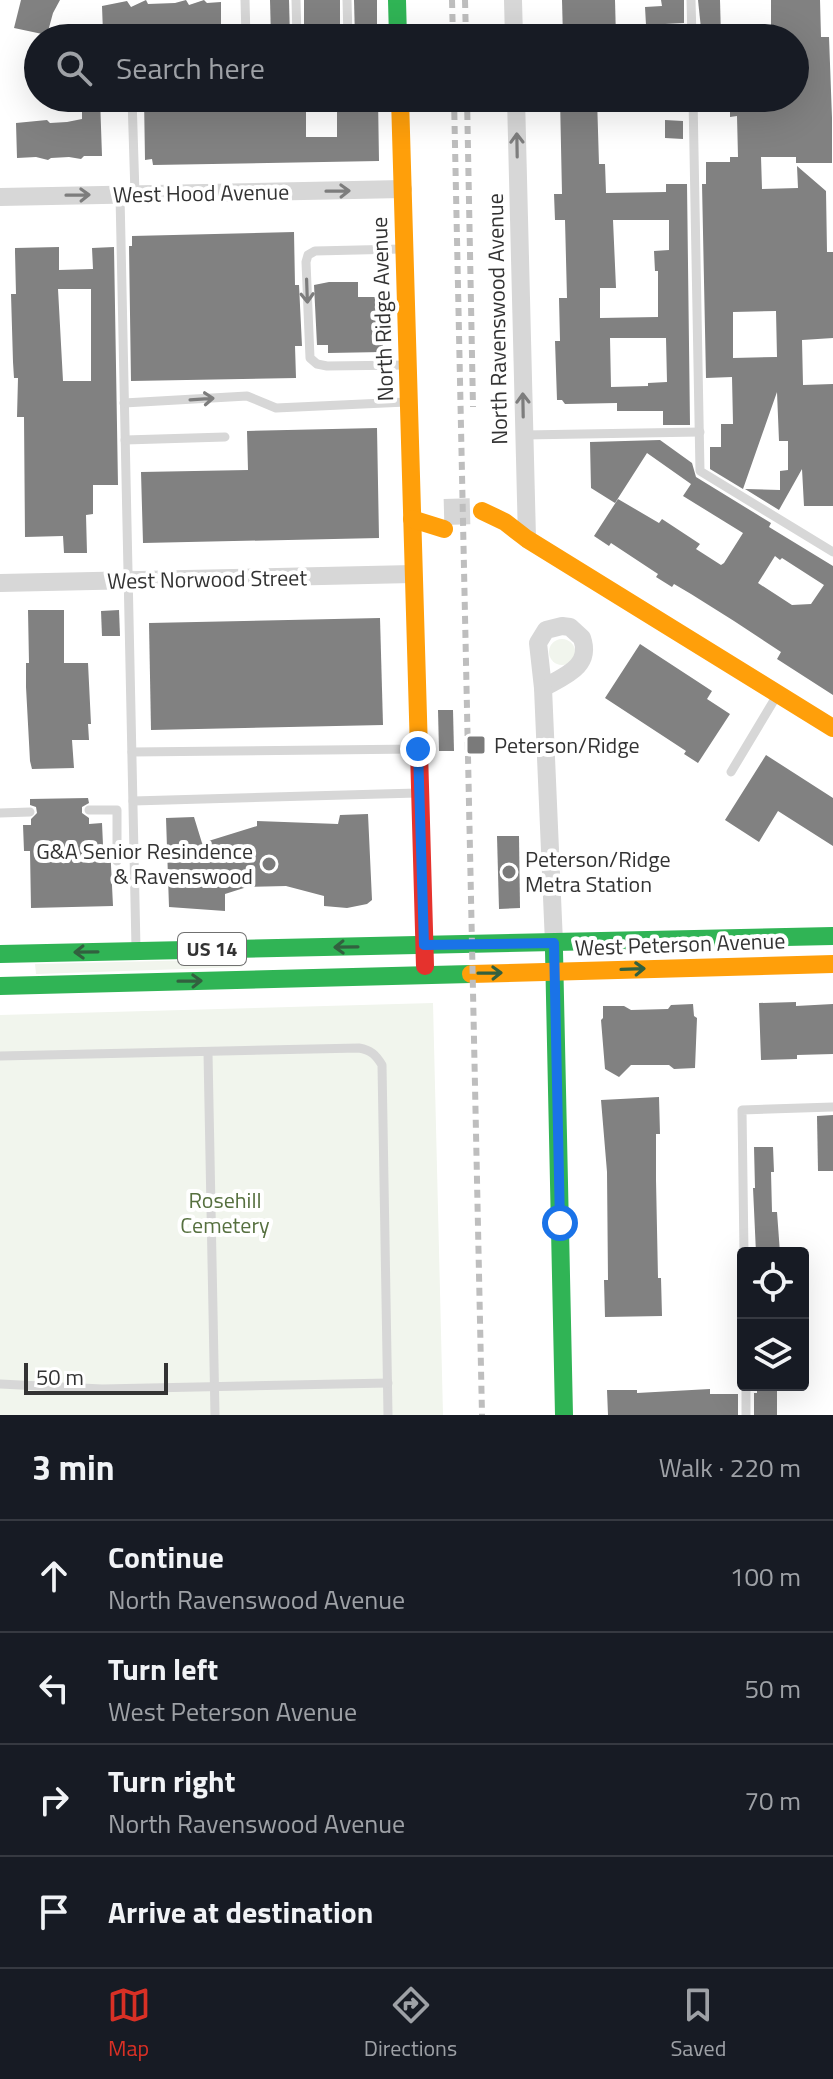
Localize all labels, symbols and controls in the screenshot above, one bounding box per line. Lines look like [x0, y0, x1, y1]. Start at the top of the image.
search box [24, 24, 809, 112]
text: Search here [116, 45, 265, 91]
icon: search [52, 46, 96, 90]
one-way arrow [509, 132, 525, 159]
street label: West Hood Avenue [113, 174, 289, 212]
one-way arrow [324, 183, 351, 198]
one-way arrow [64, 187, 91, 203]
street label: North Ravenswood Avenue [478, 193, 516, 445]
street label: North Ridge Avenue [362, 216, 402, 402]
one-way arrow [300, 277, 315, 304]
one-way arrow [188, 391, 215, 406]
one-way arrow [516, 392, 531, 419]
street label: West Norwood Street [107, 560, 308, 598]
place label: Peterson/Ridge [494, 728, 640, 762]
route end [400, 731, 436, 767]
marker: Peterson/Ridge [465, 734, 487, 756]
place label: G&A Senior Resindence & Ravenswood [36, 834, 253, 893]
place label: Peterson/Ridge Metra Station [525, 842, 671, 901]
marker: G&A Senior Resindence & Ravenswood [260, 855, 278, 873]
marker: Peterson/Ridge Metra Station [500, 863, 518, 881]
street label: West Peterson Avenue [574, 923, 786, 965]
road number: US 14 [178, 933, 246, 965]
one-way arrow [333, 939, 360, 954]
one-way arrow [73, 944, 100, 960]
one-way arrow [619, 962, 646, 977]
one-way arrow [476, 965, 503, 981]
one-way arrow [176, 973, 203, 989]
park label: Rosehill Cemetery [180, 1183, 270, 1242]
route start [542, 1205, 578, 1241]
map controls [737, 1247, 809, 1391]
button: locate [737, 1247, 809, 1319]
button: layers [737, 1319, 809, 1391]
scale bar [24, 1359, 168, 1395]
text: 50 m [36, 1360, 84, 1394]
text: 3 min [32, 1441, 115, 1493]
text: Walk · 220 m [659, 1448, 801, 1487]
text: Continue [108, 1534, 224, 1580]
icon: ahead [32, 1554, 76, 1598]
text: 100 m [730, 1557, 801, 1596]
text: North Ravenswood Avenue [108, 1580, 405, 1619]
text: Turn left [108, 1646, 218, 1692]
icon: left [32, 1666, 76, 1710]
text: 50 m [744, 1669, 801, 1708]
text: West Peterson Avenue [108, 1692, 357, 1731]
text: Turn right [108, 1758, 236, 1804]
icon: right [32, 1778, 76, 1822]
text: 70 m [744, 1781, 801, 1820]
text: North Ravenswood Avenue [108, 1804, 405, 1843]
text: Arrive at destination [108, 1889, 373, 1935]
icon: arrive [32, 1890, 76, 1934]
tab: Map [107, 1983, 151, 2065]
tab: Directions [364, 1983, 457, 2065]
tab: Saved [670, 1983, 726, 2065]

